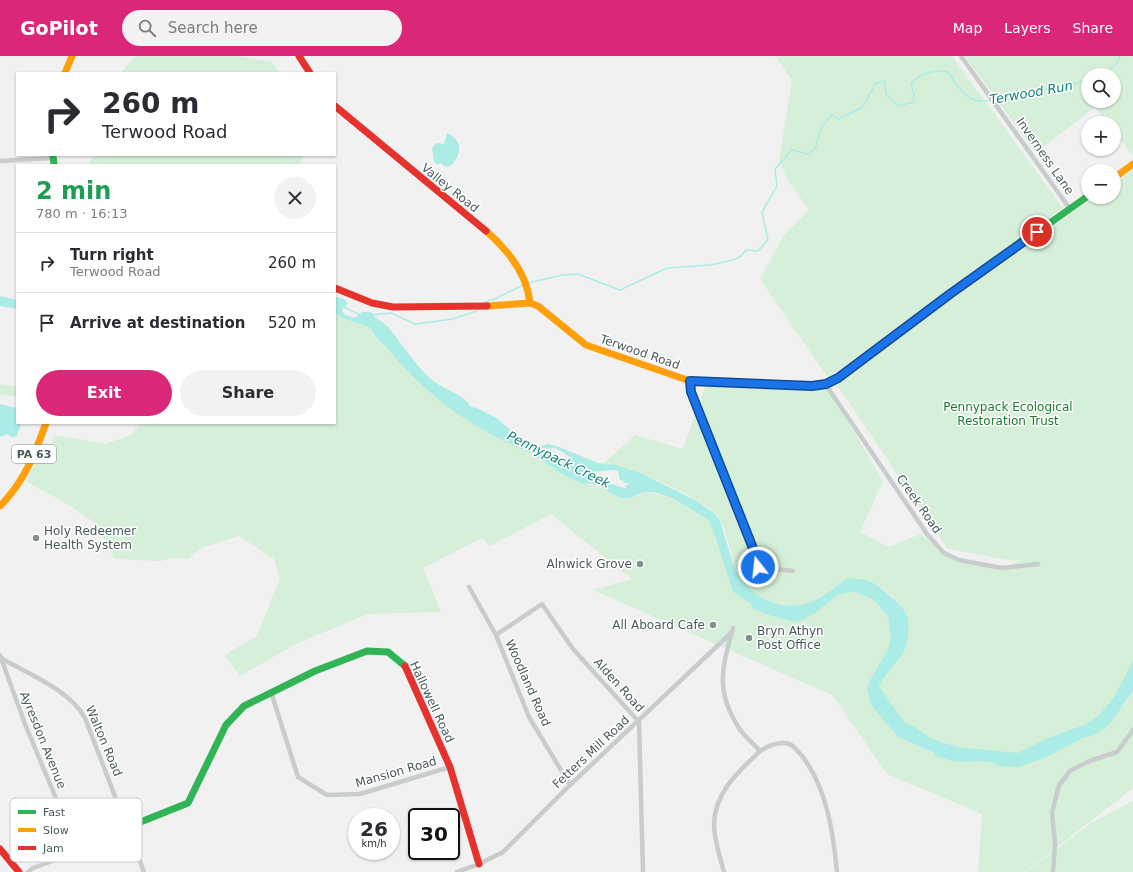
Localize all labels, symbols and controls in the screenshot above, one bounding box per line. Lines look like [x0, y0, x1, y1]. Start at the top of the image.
search box [122, 10, 402, 46]
text: GoPilot [20, 17, 98, 39]
icon: search [136, 17, 158, 39]
text: Search here [168, 19, 258, 37]
text: Map [953, 20, 982, 36]
text: Layers [1004, 20, 1051, 36]
text: Share [1073, 20, 1113, 36]
map controls [1081, 68, 1121, 204]
button: search [1081, 68, 1121, 108]
water label: Terwood Run [988, 78, 1074, 107]
text: 260 m [102, 87, 199, 120]
icon: right [36, 88, 88, 140]
street label: Inverness Lane [1013, 115, 1077, 197]
button: + [1081, 116, 1121, 156]
text: Terwood Road [102, 121, 227, 142]
street label: Valley Road [419, 161, 481, 215]
button: − [1081, 164, 1121, 204]
text: 2 min [36, 177, 111, 205]
button: close [274, 177, 316, 219]
text: 780 m · 16:13 [36, 206, 127, 221]
pin [1020, 215, 1054, 249]
icon: arrive [1026, 221, 1048, 243]
text: Turn right [70, 246, 154, 264]
icon: right [36, 252, 58, 274]
text: 260 m [268, 254, 316, 272]
text: Terwood Road [70, 264, 161, 279]
icon: arrive [36, 312, 58, 334]
text: Arrive at destination [70, 314, 245, 332]
text: 520 m [268, 314, 316, 332]
street label: Terwood Road [597, 331, 682, 372]
button: Exit [36, 370, 172, 416]
button: Share [180, 370, 316, 416]
park label: Pennypack Ecological Restoration Trust [943, 400, 1073, 428]
water label: Pennypack Creek [505, 428, 613, 491]
road number: PA 63 [12, 445, 56, 463]
street label: Creek Road [894, 472, 944, 536]
place label: Holy Redeemer Health System [44, 524, 136, 552]
marker: Holy Redeemer Health System [31, 533, 41, 543]
position arrow [737, 546, 779, 588]
place label: Alnwick Grove [547, 557, 632, 571]
marker: Alnwick Grove [635, 559, 645, 569]
place label: All Aboard Cafe [612, 618, 705, 632]
marker: All Aboard Cafe [708, 620, 718, 630]
place label: Bryn Athyn Post Office [757, 624, 824, 652]
marker: Bryn Athyn Post Office [744, 633, 754, 643]
street label: Woodland Road [503, 638, 553, 728]
street label: Alden Road [591, 655, 647, 715]
street label: Hallowell Road [407, 659, 457, 745]
street label: Ayresdon Avenue [17, 689, 69, 791]
street label: Walton Road [83, 704, 125, 778]
street label: Fetters Mill Road [550, 713, 632, 791]
street label: Mansion Road [354, 754, 438, 790]
legend [10, 798, 142, 862]
text: Fast [43, 806, 66, 819]
speed limit sign: 30 [408, 808, 460, 860]
text: 26 [360, 817, 388, 841]
text: Slow [43, 824, 69, 837]
text: km/h [361, 838, 387, 849]
text: Jam [42, 842, 64, 855]

